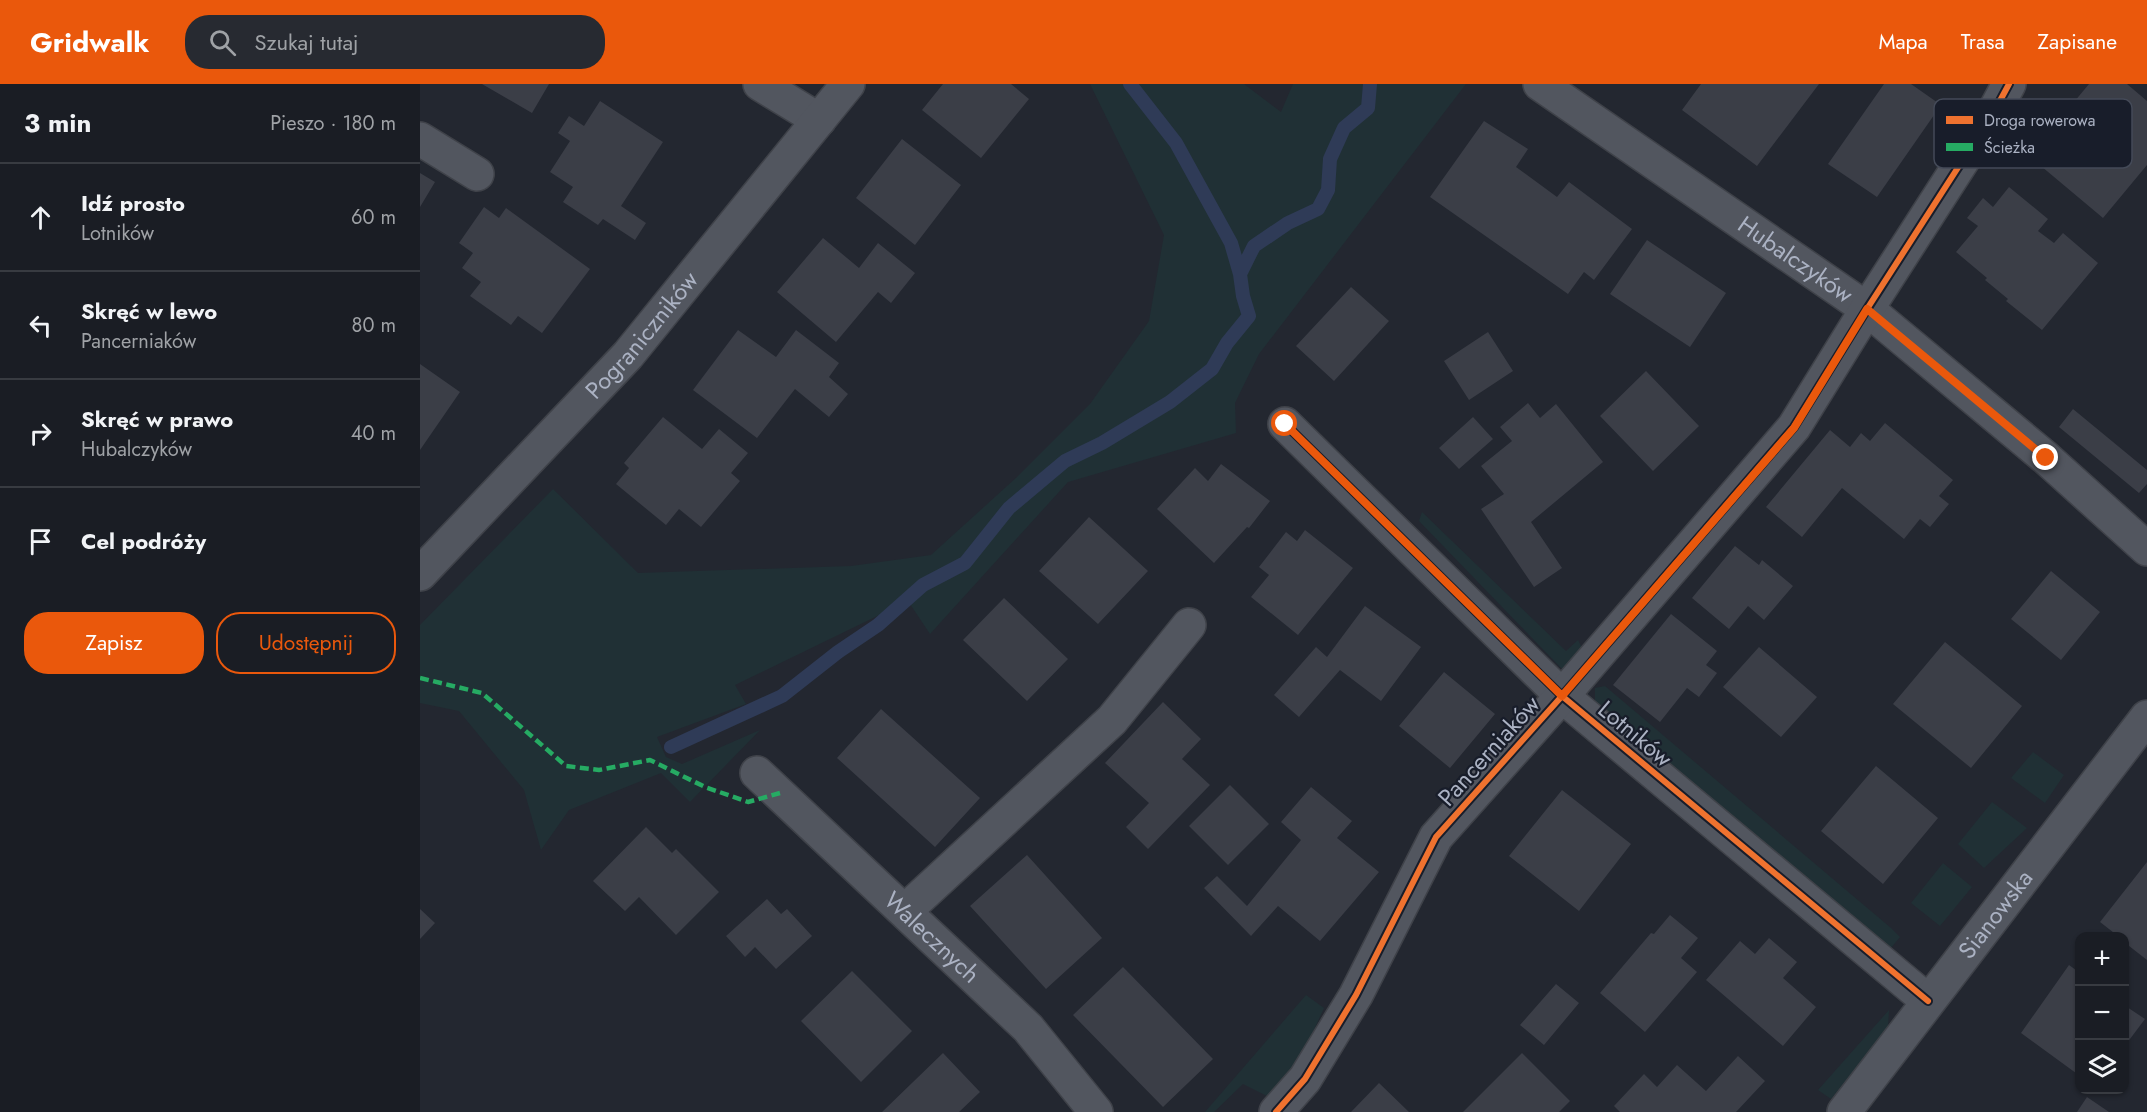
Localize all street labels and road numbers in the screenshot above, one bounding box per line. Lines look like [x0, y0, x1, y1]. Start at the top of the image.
street label: Hubalczyków [1731, 207, 1861, 312]
street label: Pograniczników [577, 263, 707, 407]
street label: Pancerniaków [1429, 687, 1548, 814]
street label: Lotników [1590, 692, 1681, 776]
street label: Sianowska [1949, 862, 2041, 966]
street label: Walecznych [876, 883, 988, 991]

